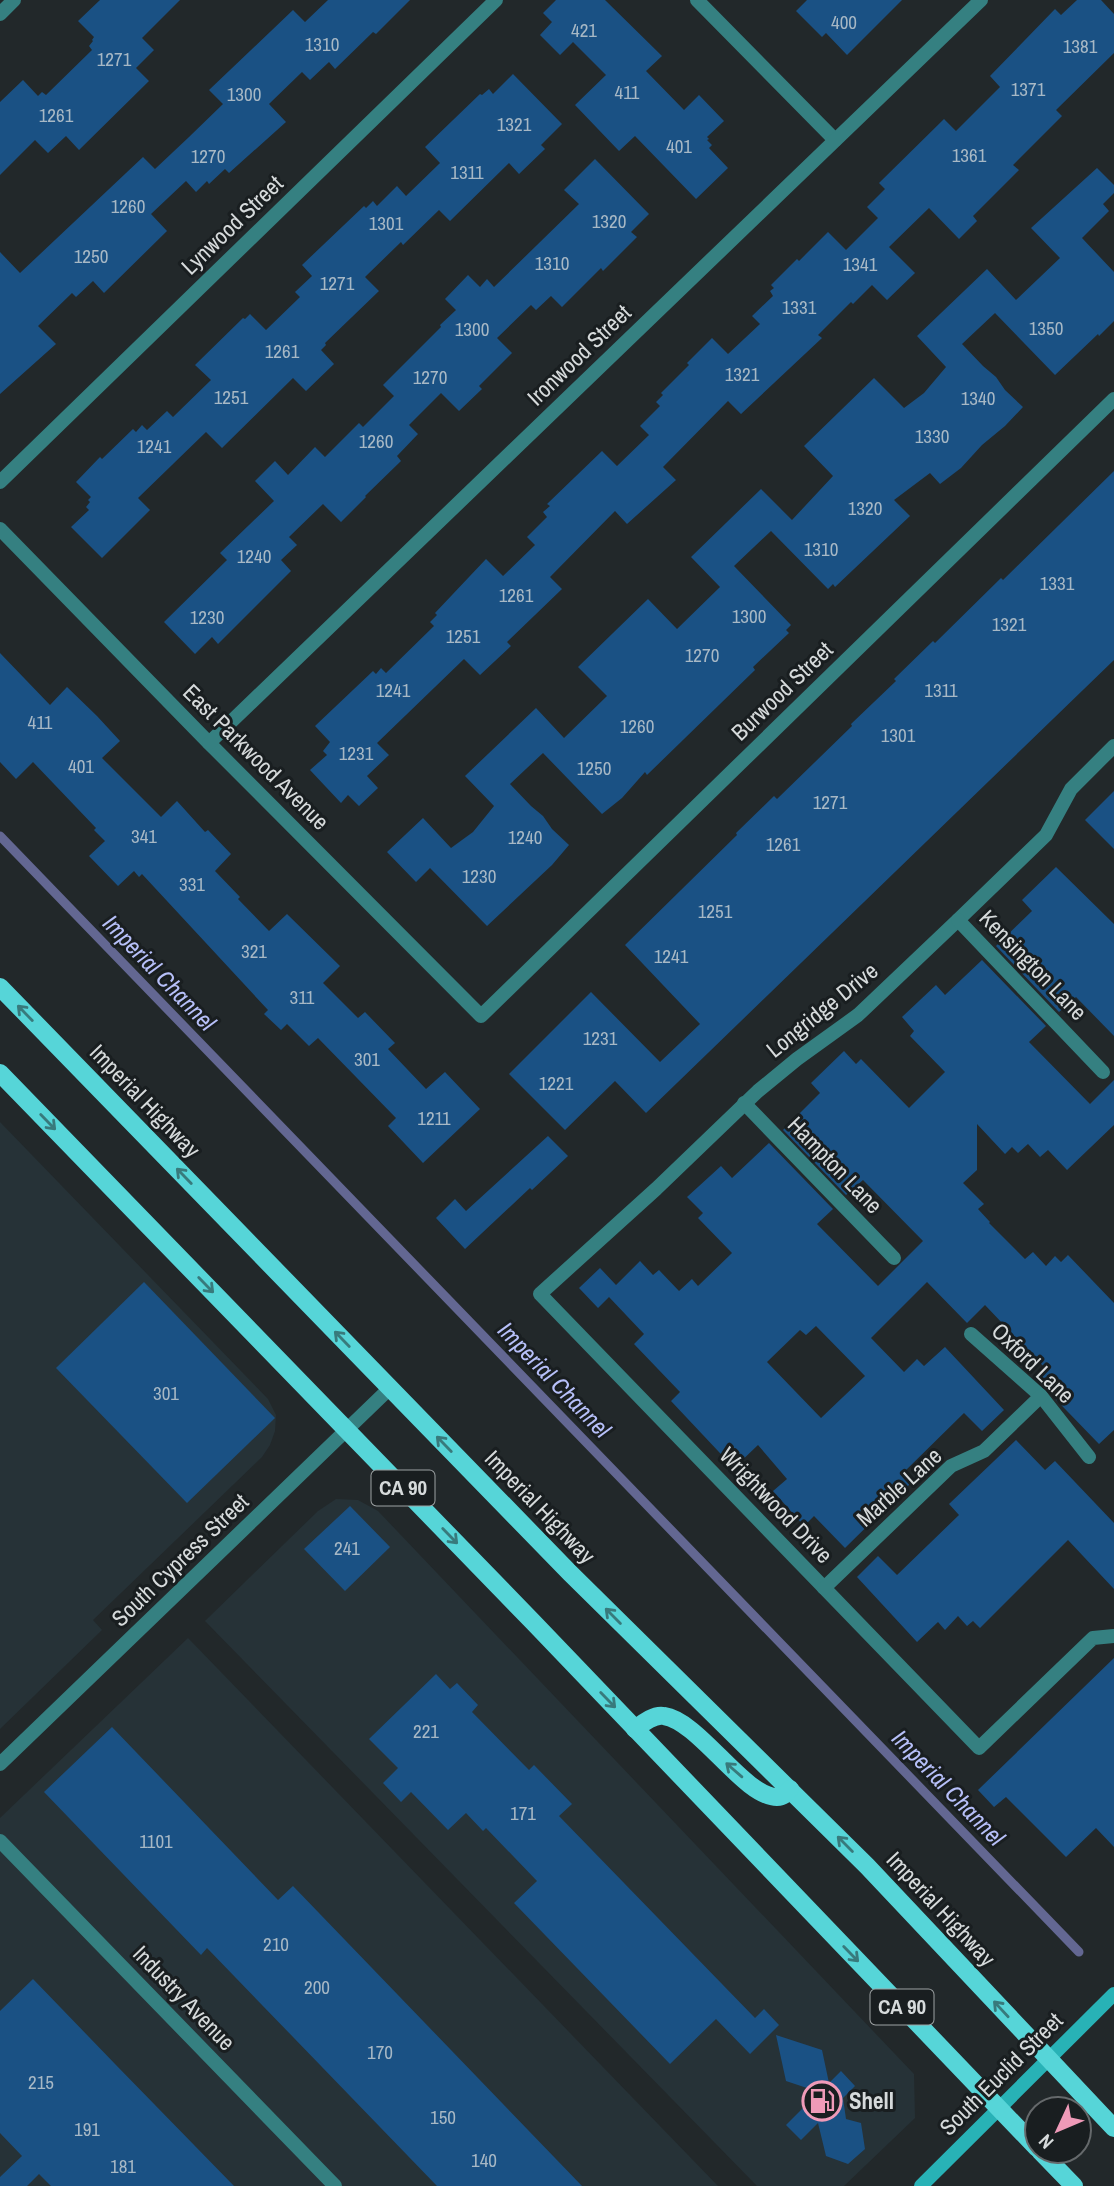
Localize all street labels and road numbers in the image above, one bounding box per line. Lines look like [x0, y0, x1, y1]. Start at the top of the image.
street label: Lynwood Street [174, 168, 289, 281]
street label: Ironwood Street [520, 297, 637, 412]
street label: Burwood Street [724, 634, 839, 747]
street label: East Parkwood Avenue [177, 677, 336, 836]
street label: Kensington Lane [973, 903, 1094, 1027]
street label: Longridge Drive [759, 955, 884, 1064]
street label: Imperial Highway [83, 1037, 208, 1165]
street label: Hampton Lane [781, 1109, 889, 1220]
street label: Oxford Lane [985, 1315, 1081, 1410]
street label: Wrightwood Drive [713, 1440, 840, 1570]
street label: Marble Lane [849, 1440, 948, 1533]
street label: Imperial Highway [478, 1443, 603, 1571]
road number: CA 90 [372, 1470, 434, 1506]
street label: South Cypress Street [104, 1486, 255, 1633]
street label: Imperial Highway [880, 1844, 1003, 1973]
street label: Industry Avenue [126, 1938, 242, 2057]
road number: CA 90 [870, 1990, 934, 2024]
street label: South Euclid Street [932, 2005, 1069, 2142]

